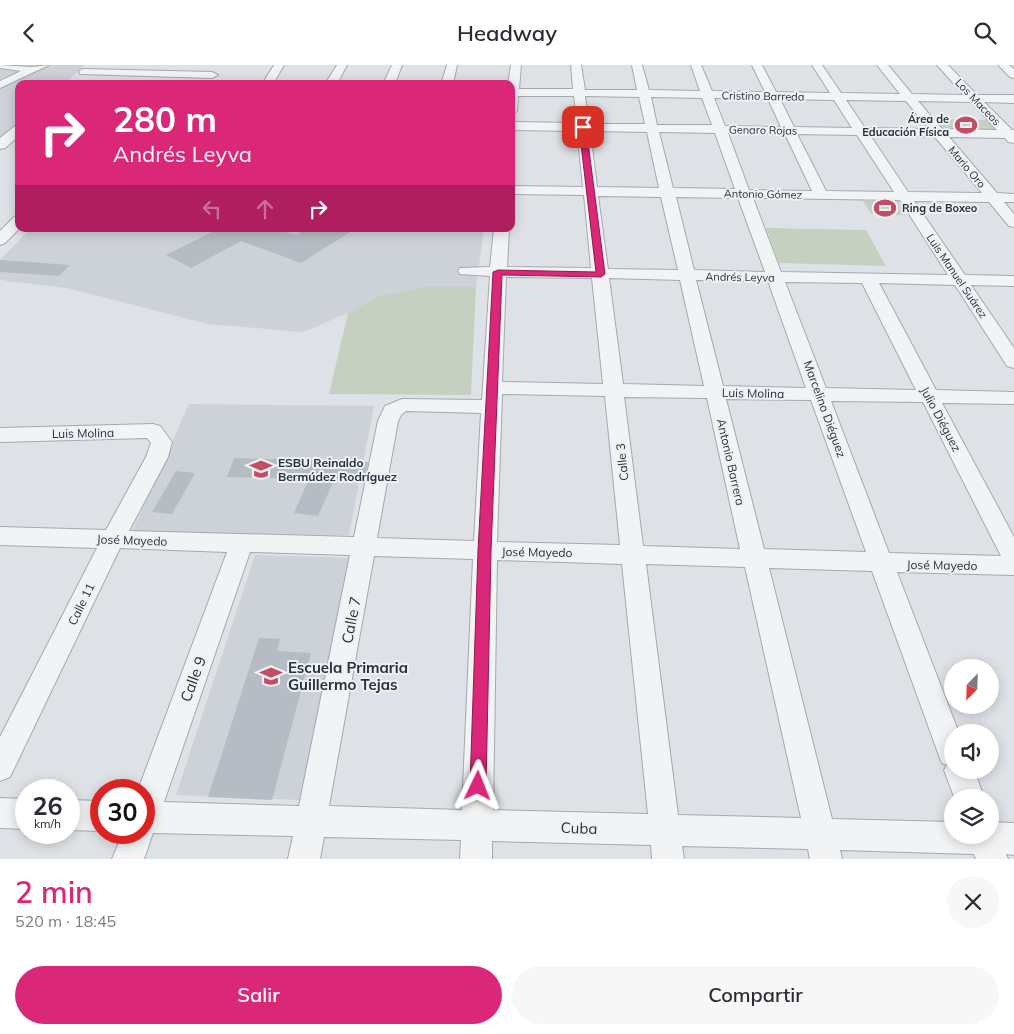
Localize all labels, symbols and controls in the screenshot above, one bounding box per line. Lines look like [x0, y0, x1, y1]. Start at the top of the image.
icon: back [15, 19, 43, 47]
text: Headway [457, 19, 557, 47]
icon: search [971, 19, 999, 47]
street label: Los Maceos [952, 76, 1004, 128]
street label: Cristino Barreda [721, 88, 805, 104]
text: 280 m [113, 97, 217, 141]
icon: right [30, 100, 95, 165]
pin [562, 106, 604, 148]
place label: Área de Educación Física [862, 112, 949, 139]
sports icon: Área de Educación Física [953, 112, 979, 138]
icon: arrive [569, 113, 597, 141]
street label: Genaro Rojas [729, 122, 797, 138]
text: Andrés Leyva [113, 140, 252, 168]
street label: Mario Oro [945, 143, 989, 191]
street label: Antonio Gómez [724, 186, 803, 202]
icon: left [198, 195, 226, 223]
icon: ahead [251, 195, 279, 223]
icon: right [304, 195, 332, 223]
sports icon: Ring de Boxeo [872, 195, 898, 221]
place label: Ring de Boxeo [902, 201, 978, 215]
street label: Luis Manuel Suárez [924, 231, 991, 321]
street label: Andrés Leyva [705, 269, 775, 285]
street label: Marcelino Diéguez [800, 358, 850, 460]
street label: Julio Diéguez [918, 384, 964, 454]
street label: Luis Molina [722, 385, 784, 401]
street label: Antonio Barrera [714, 417, 748, 507]
street label: Luis Molina [52, 425, 114, 441]
street label: Calle 3 [613, 442, 631, 482]
place label: ESBU Reinaldo Bermúdez Rodríguez [278, 455, 397, 484]
school or university icon: ESBU Reinaldo Bermúdez Rodríguez [248, 456, 274, 482]
street label: José Mayedo [96, 531, 168, 549]
street label: José Mayedo [502, 544, 573, 560]
street label: José Mayedo [907, 557, 978, 573]
street label: Calle 11 [64, 580, 98, 628]
street label: Calle 7 [337, 595, 365, 645]
street label: Calle 9 [176, 654, 210, 704]
place label: Escuela Primaria Guillermo Tejas [288, 658, 408, 694]
north arrow [944, 659, 999, 714]
map controls [944, 659, 999, 844]
school or university icon: Escuela Primaria Guillermo Tejas [258, 663, 284, 689]
button: sound [944, 724, 999, 779]
position arrow [451, 759, 503, 811]
speed limit sign: 30 [90, 779, 155, 844]
button: layers [944, 789, 999, 844]
text: 26 [32, 790, 63, 821]
text: km/h [34, 816, 61, 831]
street label: Cuba [560, 818, 598, 838]
text: 2 min [15, 873, 93, 911]
button: close [947, 876, 999, 928]
text: 520 m · 18:45 [15, 911, 116, 931]
button: Salir [15, 966, 502, 1024]
button: Compartir [512, 966, 999, 1024]

